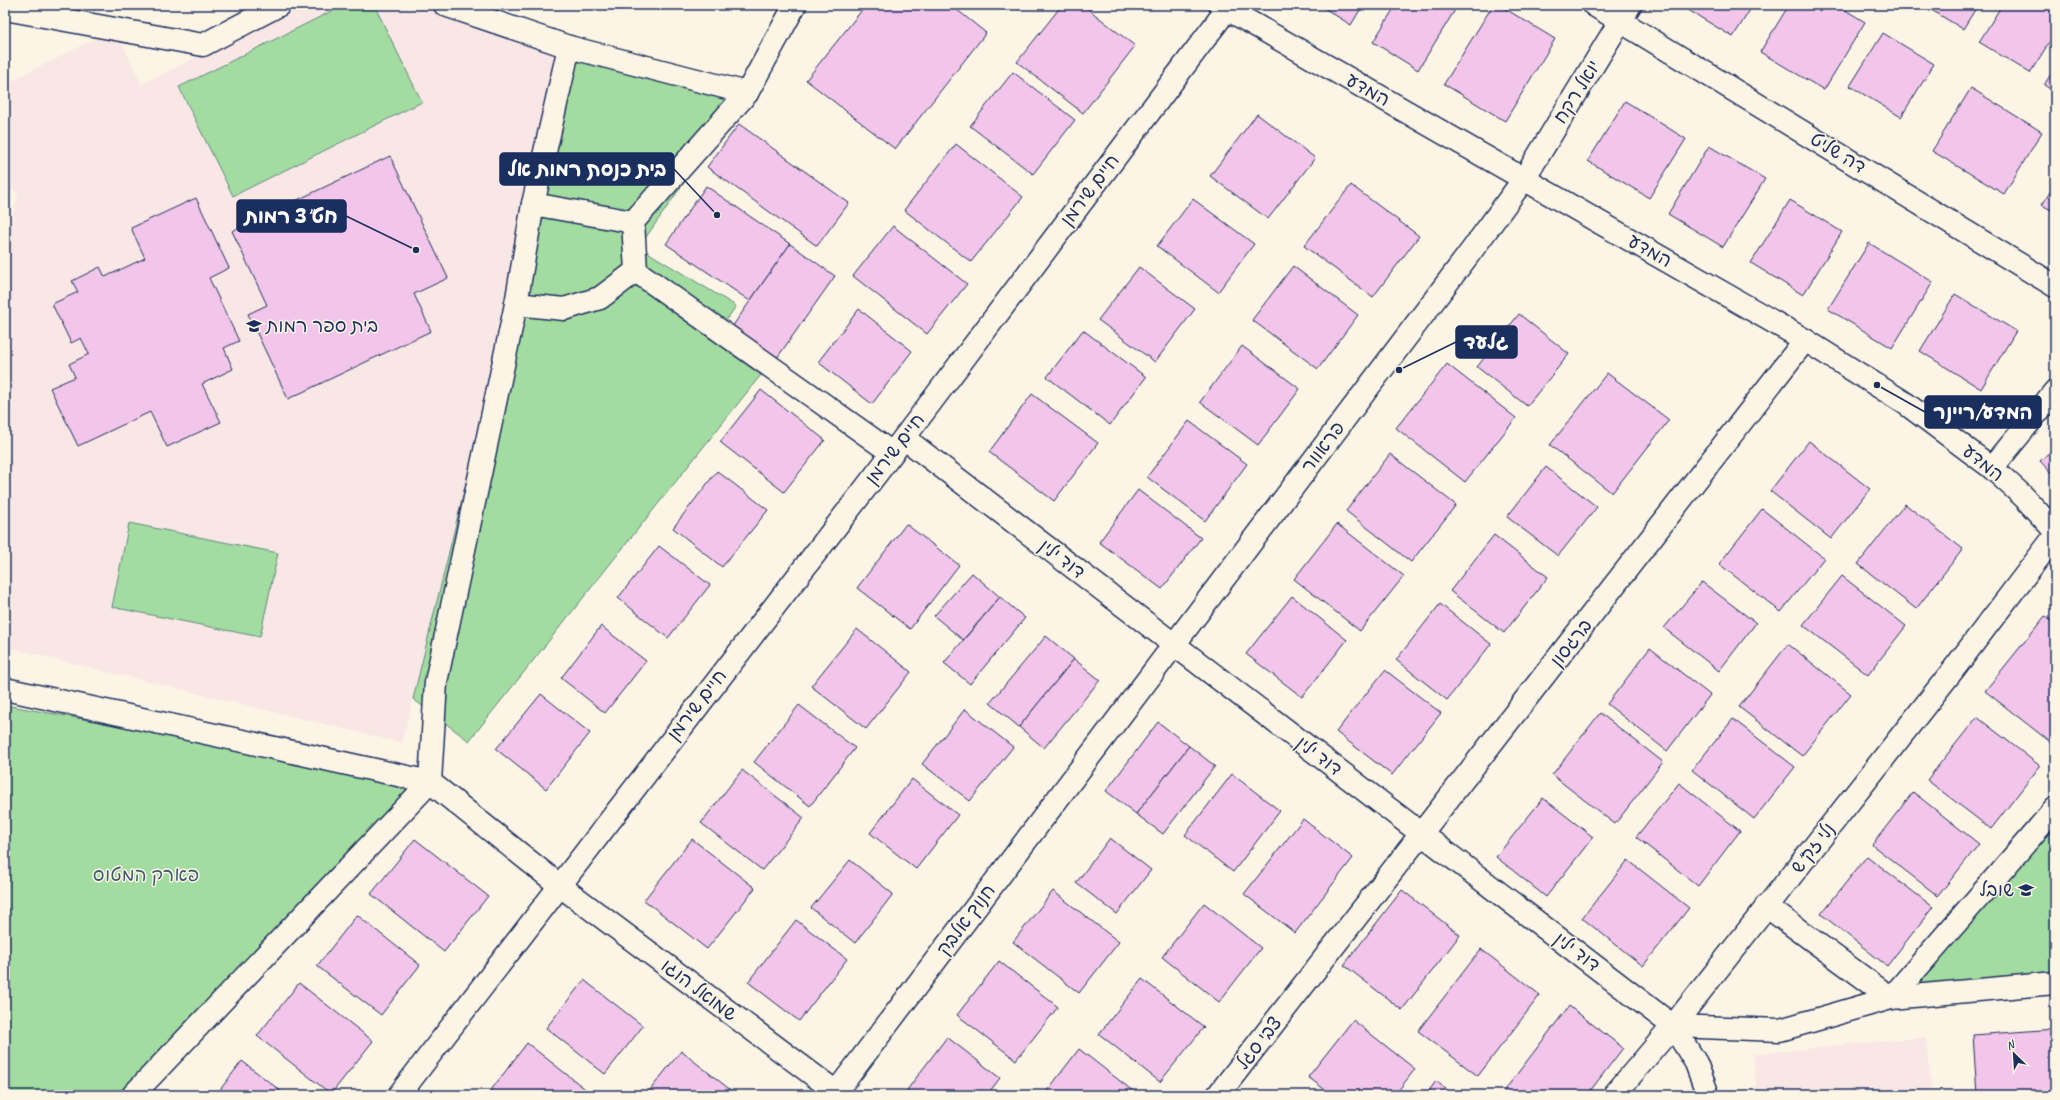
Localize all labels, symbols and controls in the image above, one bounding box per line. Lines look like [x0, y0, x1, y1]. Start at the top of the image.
street label: יואל רקח [1548, 56, 1606, 128]
street label: המדע [1342, 68, 1394, 112]
street label: דה שליט [1806, 127, 1870, 179]
street label: חיים שירמן [1055, 149, 1125, 231]
callout: בית כנסת רמות אל [500, 153, 674, 185]
text: בית כנסת רמות אל [508, 157, 666, 182]
callout: חט''צ רמות [237, 200, 346, 232]
text: חט''צ רמות [242, 204, 338, 229]
street label: המדע [1624, 229, 1676, 273]
place label: בית ספר רמות [265, 314, 378, 338]
school or university icon: בית ספר רמות [245, 317, 263, 335]
callout: גלעד [1456, 326, 1517, 358]
text: גלעד [1463, 330, 1509, 355]
callout: המדע/ריינר [1925, 396, 2041, 428]
text: המדע/ריינר [1933, 400, 2033, 425]
street label: חיים שירמן [860, 409, 930, 489]
street label: פראוור [1296, 417, 1350, 477]
street label: המדע [1957, 439, 2009, 487]
street label: דוד ילין [1034, 534, 1090, 584]
street label: ברגסון [1545, 614, 1597, 672]
street label: חיים שירמן [662, 665, 732, 745]
street label: דוד ילין [1291, 731, 1347, 781]
street label: נלי זק"ש [1786, 818, 1840, 878]
park label: פארק המטוס [93, 863, 199, 887]
place label: שובל [1979, 878, 2014, 902]
street label: חנוך אלבק [931, 879, 1001, 961]
school or university icon: שובל [2017, 881, 2035, 899]
street label: דוד ילין [1549, 927, 1605, 977]
street label: שמואל הוגו [656, 954, 742, 1027]
street label: צבי סגל [1231, 1012, 1287, 1074]
north arrow [1994, 1034, 2034, 1074]
text: N [2004, 1036, 2018, 1053]

